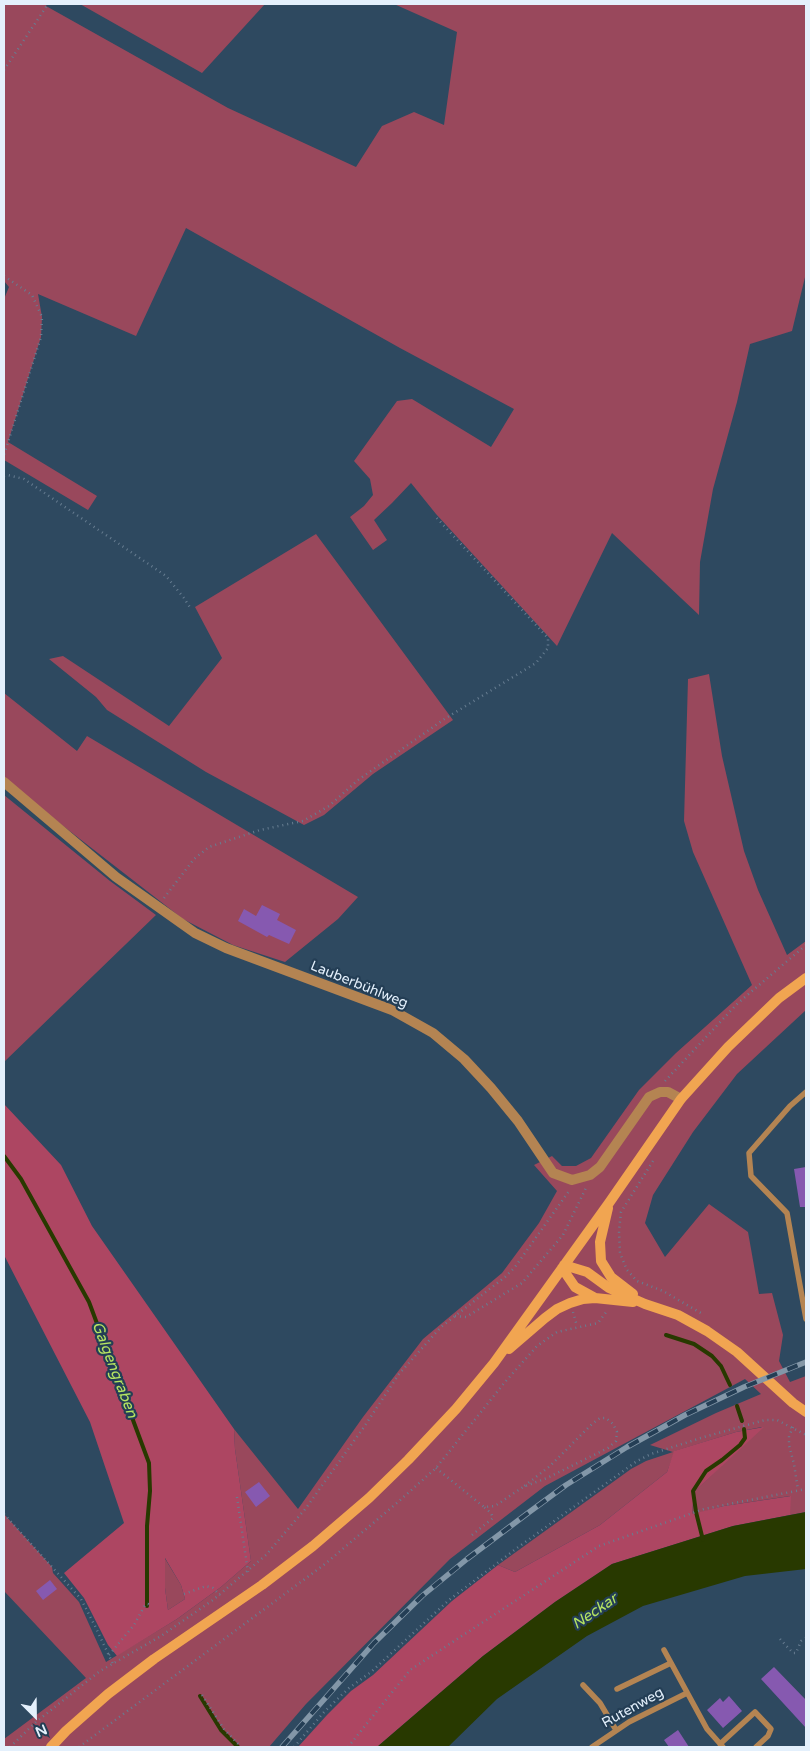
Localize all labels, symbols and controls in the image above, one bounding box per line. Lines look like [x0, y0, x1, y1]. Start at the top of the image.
street label: Lauberbühlweg [308, 958, 410, 1012]
water label: Galgengraben [87, 1319, 141, 1421]
water label: Neckar [569, 1590, 621, 1634]
street label: Rutenweg [599, 1684, 667, 1732]
north arrow [10, 1691, 60, 1741]
text: N [33, 1720, 50, 1740]

